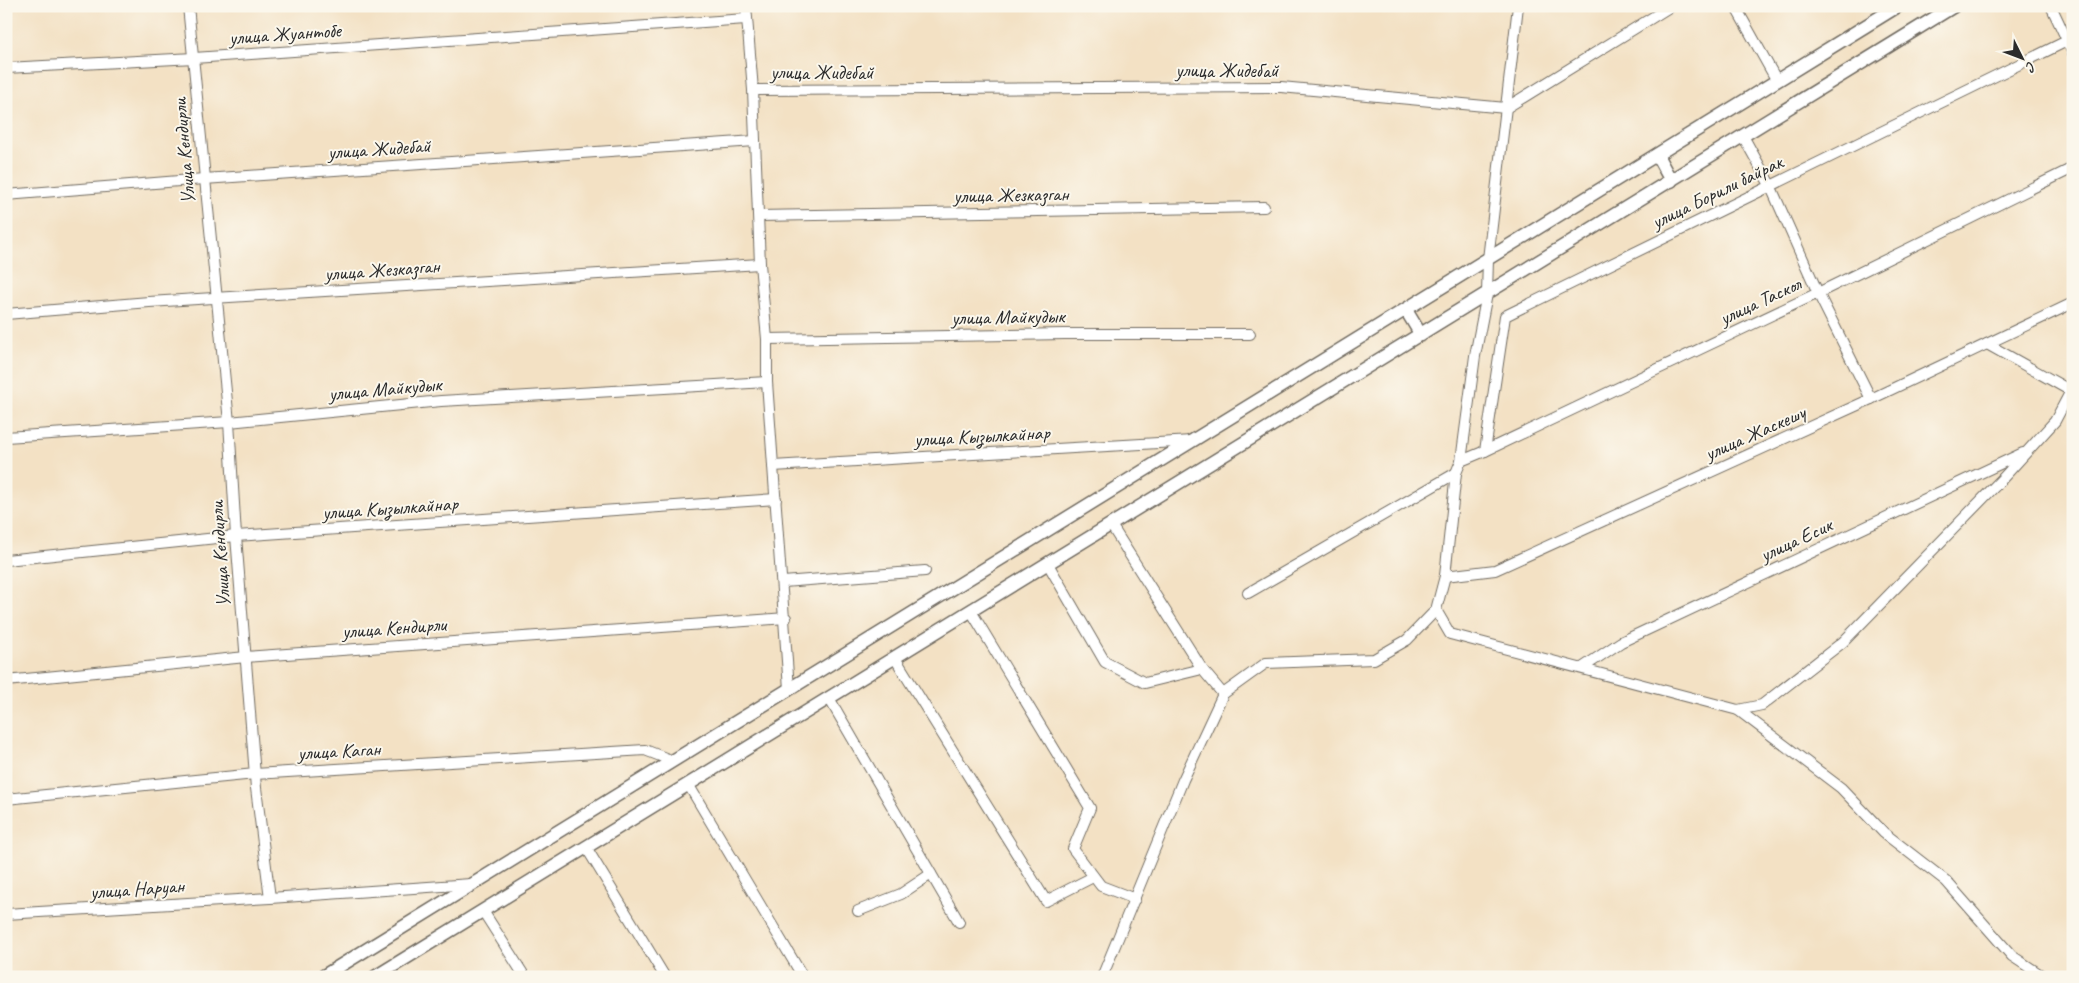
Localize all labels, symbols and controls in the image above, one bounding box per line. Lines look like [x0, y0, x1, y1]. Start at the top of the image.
street label: улица Жуантобе [227, 18, 343, 50]
north arrow [1996, 32, 2046, 82]
street label: улица Жидебай [1175, 58, 1280, 83]
text: С [2021, 58, 2040, 76]
street label: улица Жидебай [770, 60, 875, 85]
street label: Улица Кендирли [167, 96, 201, 205]
street label: улица Жидебай [326, 133, 433, 165]
street label: улица Борили байрак [1647, 149, 1788, 235]
street label: улица Жезказган [952, 181, 1071, 209]
street label: улица Жезказган [323, 253, 442, 287]
street label: улица Таскол [1714, 270, 1806, 331]
street label: улица Майкудык [950, 303, 1066, 331]
street label: улица Майкудык [327, 371, 444, 406]
street label: улица Жаскешу [1700, 399, 1811, 467]
street label: улица Кызылкайнар [913, 420, 1052, 453]
street label: улица Кызылкайнар [320, 491, 460, 526]
street label: Улица Кендирли [204, 499, 236, 608]
street label: улица Есик [1755, 512, 1837, 568]
street label: улица Кендирли [340, 612, 449, 644]
street label: улица Каган [296, 736, 383, 766]
street label: улица Наруан [88, 873, 187, 905]

